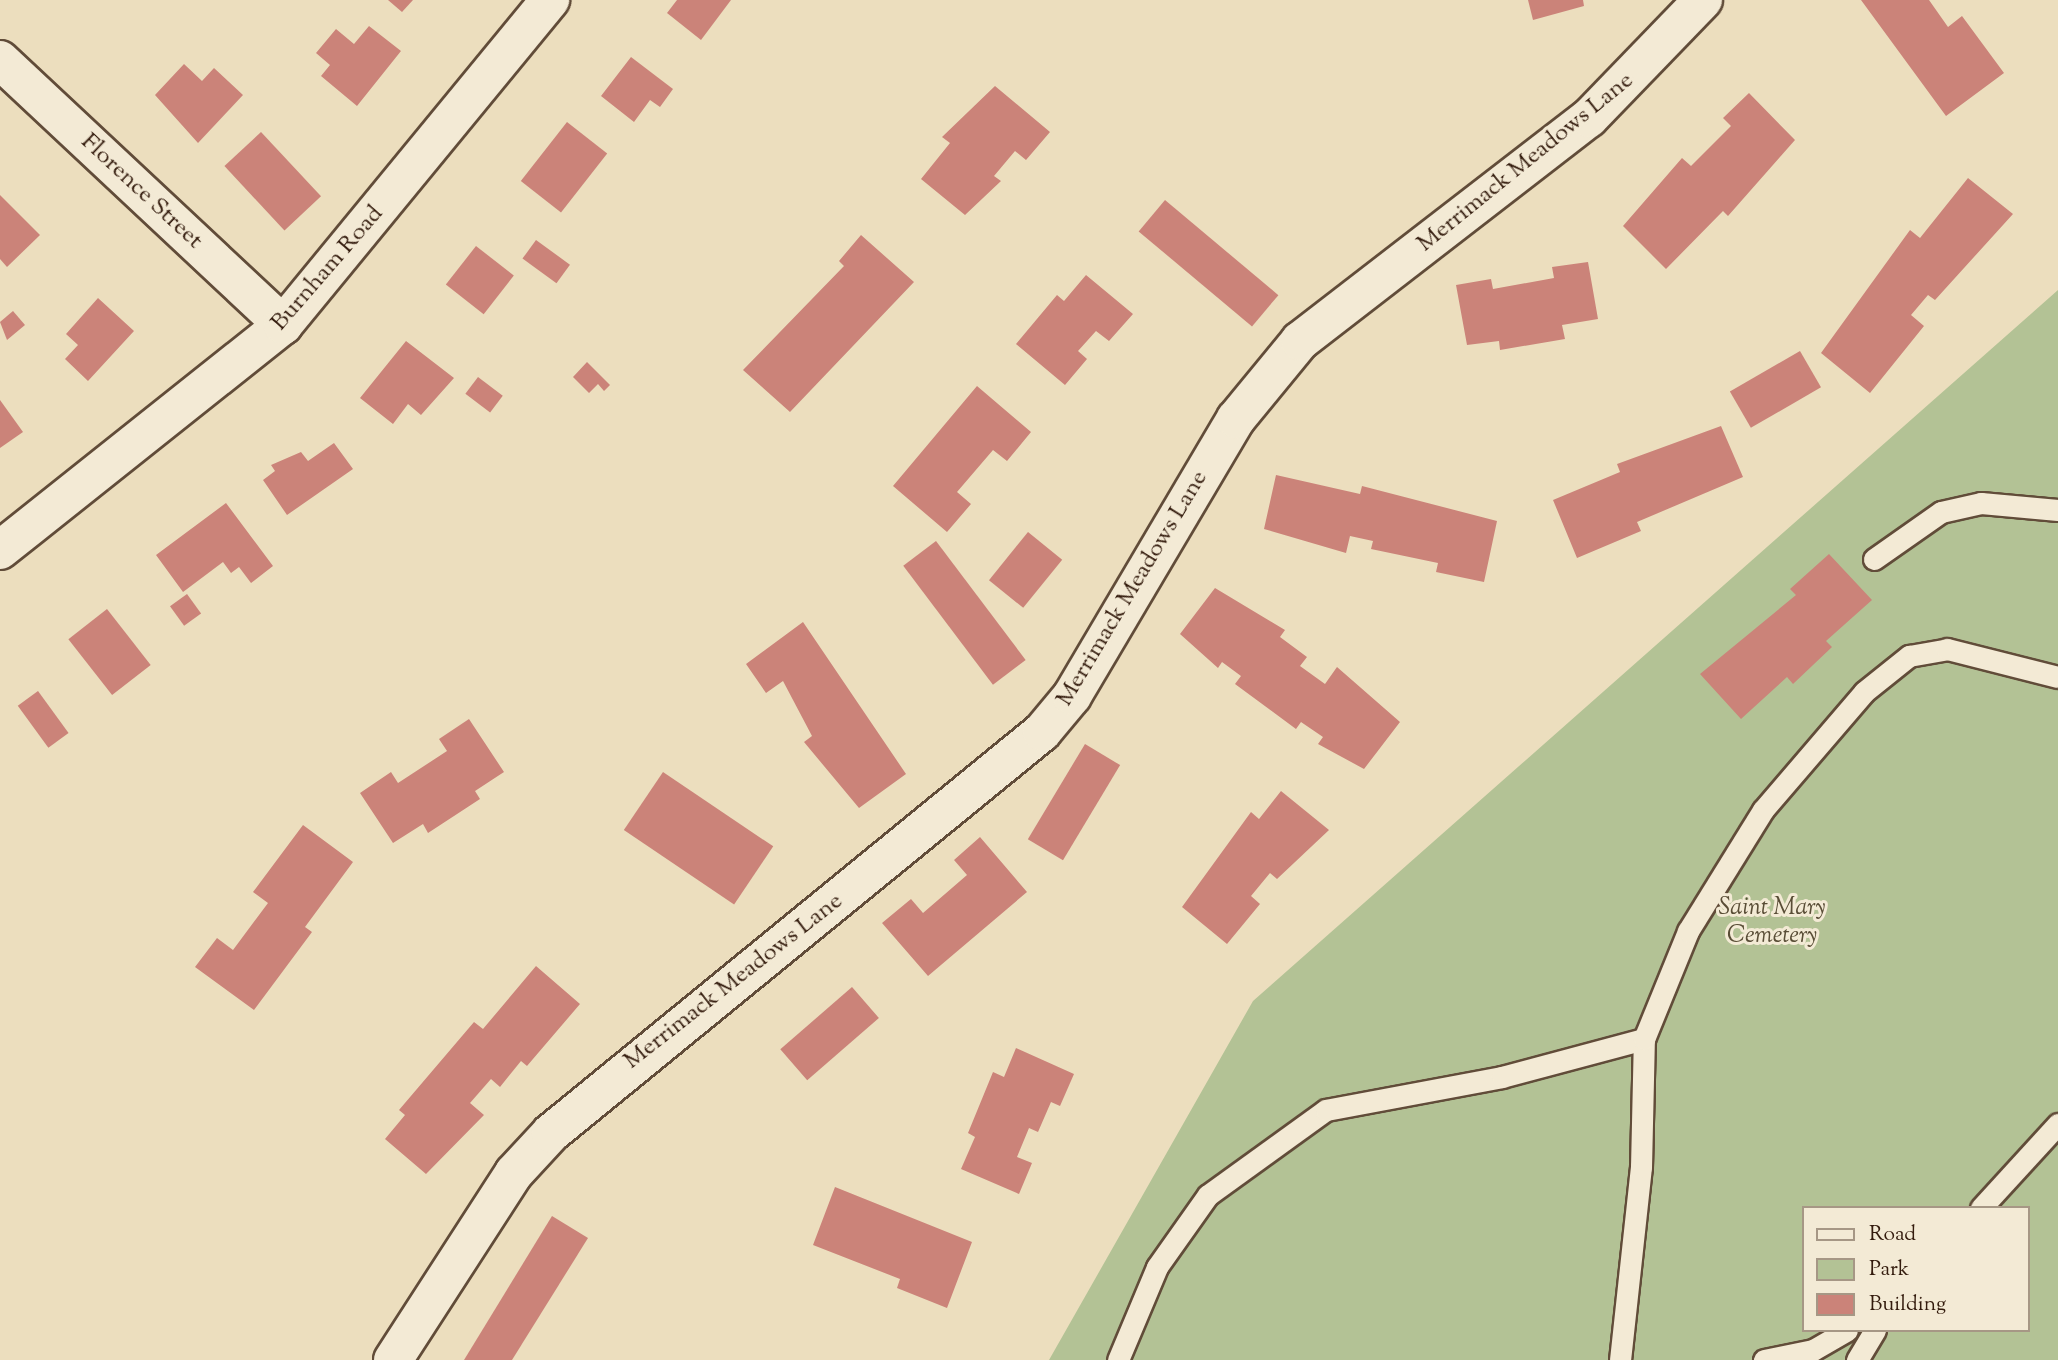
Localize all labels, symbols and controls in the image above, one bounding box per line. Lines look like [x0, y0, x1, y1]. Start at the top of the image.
street label: Merrimack Meadows Lane [1412, 67, 1640, 259]
street label: Florence Street [74, 128, 208, 256]
street label: Burnham Road [266, 201, 390, 337]
street label: Merrimack Meadows Lane [1051, 466, 1215, 712]
street label: Merrimack Meadows Lane [619, 888, 849, 1076]
park label: Saint Mary Cemetery [1718, 895, 1826, 951]
legend [1802, 1206, 2030, 1332]
text: Road [1869, 1220, 1916, 1250]
text: Park [1869, 1255, 1909, 1285]
text: Building [1869, 1290, 1946, 1320]

